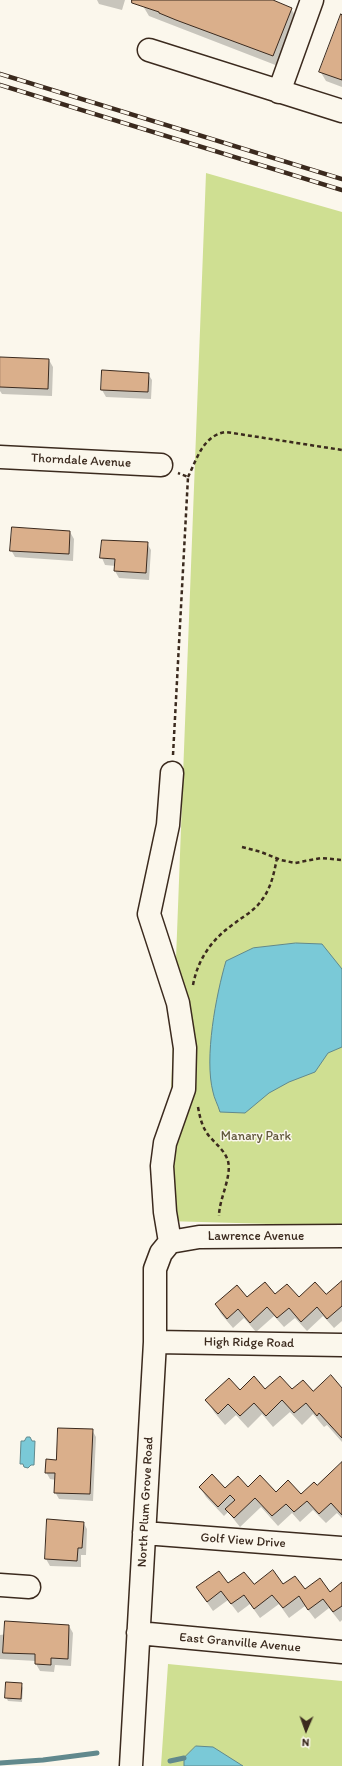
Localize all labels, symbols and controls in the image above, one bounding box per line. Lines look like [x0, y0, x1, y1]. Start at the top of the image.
street label: Thorndale Avenue [31, 451, 131, 471]
park label: Manary Park [221, 1129, 291, 1145]
street label: Lawrence Avenue [208, 1229, 304, 1245]
street label: High Ridge Road [204, 1334, 294, 1352]
street label: North Plum Grove Road [135, 1436, 157, 1568]
street label: Golf View Drive [200, 1530, 286, 1552]
street label: East Granville Avenue [179, 1630, 301, 1656]
north arrow [286, 1710, 326, 1750]
text: N [302, 1736, 310, 1749]

